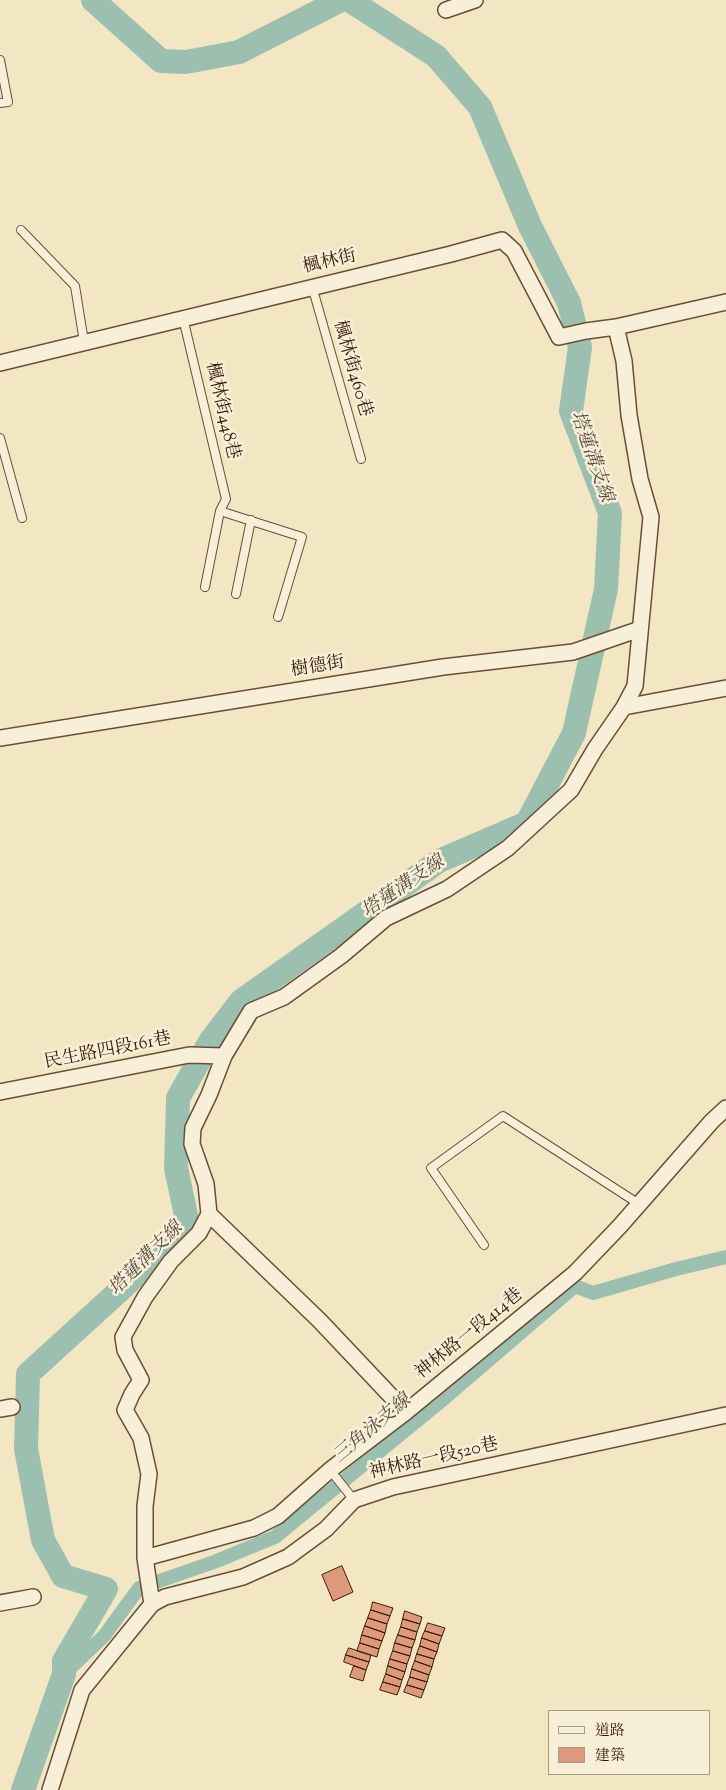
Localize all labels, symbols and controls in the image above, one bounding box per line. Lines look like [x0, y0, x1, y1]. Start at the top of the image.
street label: 楓林街 [301, 246, 359, 280]
street label: 楓林街460巷 [327, 318, 375, 420]
street label: 楓林街448巷 [199, 360, 243, 462]
water label: 塔蓮溝支線 [564, 408, 616, 506]
street label: 樹德街 [290, 653, 346, 683]
water label: 塔蓮溝支線 [358, 852, 450, 924]
street label: 民生路四段161巷 [43, 1029, 173, 1075]
water label: 塔蓮溝支線 [105, 1218, 189, 1302]
street label: 神林路一段414巷 [412, 1285, 528, 1385]
water label: 三角泳支線 [329, 1391, 417, 1469]
street label: 神林路一段520巷 [367, 1435, 501, 1485]
legend [548, 1710, 711, 1775]
text: 道路 [595, 1721, 625, 1742]
text: 建築 [595, 1746, 625, 1767]

